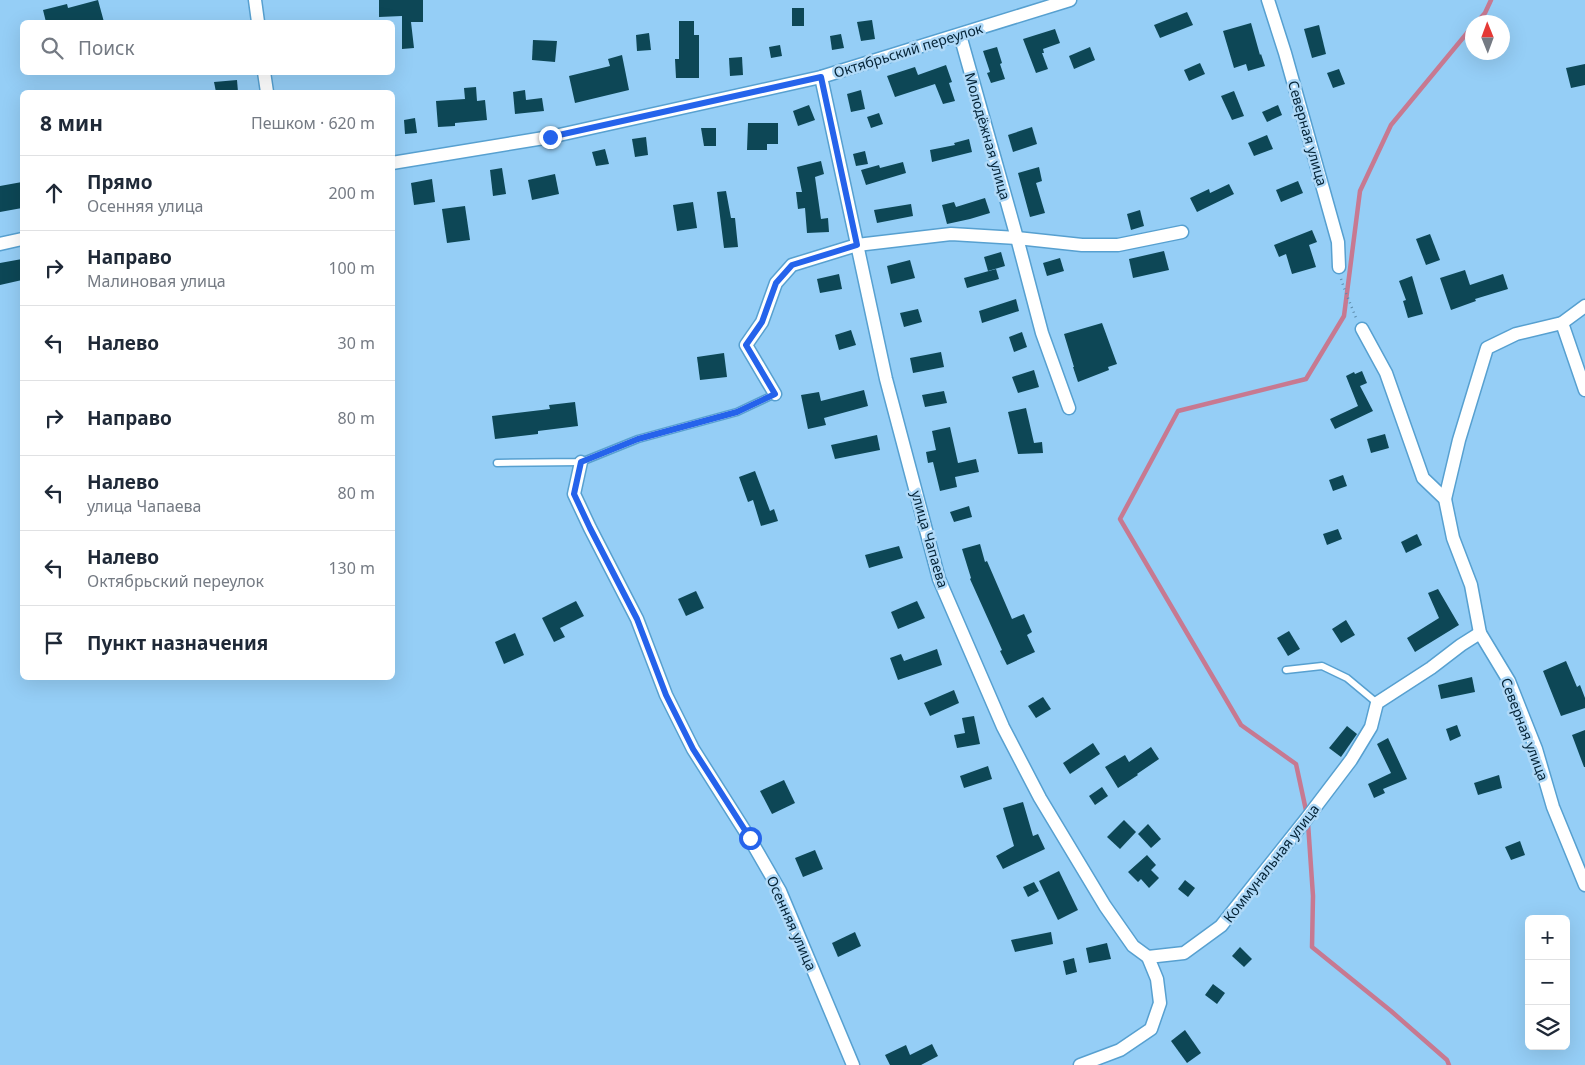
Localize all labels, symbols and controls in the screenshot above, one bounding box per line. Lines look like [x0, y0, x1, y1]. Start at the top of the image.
north arrow [1465, 15, 1510, 60]
street label: Октябрьский переулок [831, 18, 985, 82]
search box [20, 20, 395, 75]
icon: search [38, 34, 66, 62]
text: Поиск [78, 35, 134, 61]
street label: Молодёжная улица [961, 70, 1015, 202]
street label: Северная улица [1284, 78, 1332, 188]
text: 8 мин [40, 109, 103, 137]
text: Пешком · 620 m [251, 112, 375, 134]
route end [539, 126, 562, 149]
text: Прямо [87, 169, 153, 195]
icon: ahead [40, 179, 68, 207]
text: 200 m [328, 182, 375, 204]
text: Осенняя улица [87, 195, 203, 217]
text: Направо [87, 244, 172, 270]
icon: right [40, 254, 68, 282]
text: 100 m [328, 257, 375, 279]
text: Малиновая улица [87, 270, 226, 292]
icon: left [40, 329, 68, 357]
text: Налево [87, 330, 159, 356]
text: 30 m [338, 332, 375, 354]
icon: right [40, 404, 68, 432]
text: Направо [87, 405, 172, 431]
text: 80 m [338, 407, 375, 429]
text: Налево [87, 469, 159, 495]
icon: left [40, 479, 68, 507]
text: 80 m [338, 482, 375, 504]
street label: улица Чапаева [907, 488, 953, 590]
text: улица Чапаева [87, 495, 202, 517]
text: Налево [87, 544, 159, 570]
icon: left [40, 554, 68, 582]
text: 130 m [328, 557, 375, 579]
text: Октябрьский переулок [87, 570, 264, 592]
icon: arrive [40, 629, 68, 657]
text: Пункт назначения [87, 630, 268, 656]
street label: Северная улица [1497, 675, 1553, 783]
street label: Коммунальная улица [1219, 800, 1323, 926]
route start [739, 827, 762, 850]
street label: Осенняя улица [763, 873, 821, 973]
map controls [1525, 915, 1570, 1050]
button: + [1525, 915, 1570, 960]
button: − [1525, 960, 1570, 1005]
button: layers [1525, 1005, 1570, 1050]

